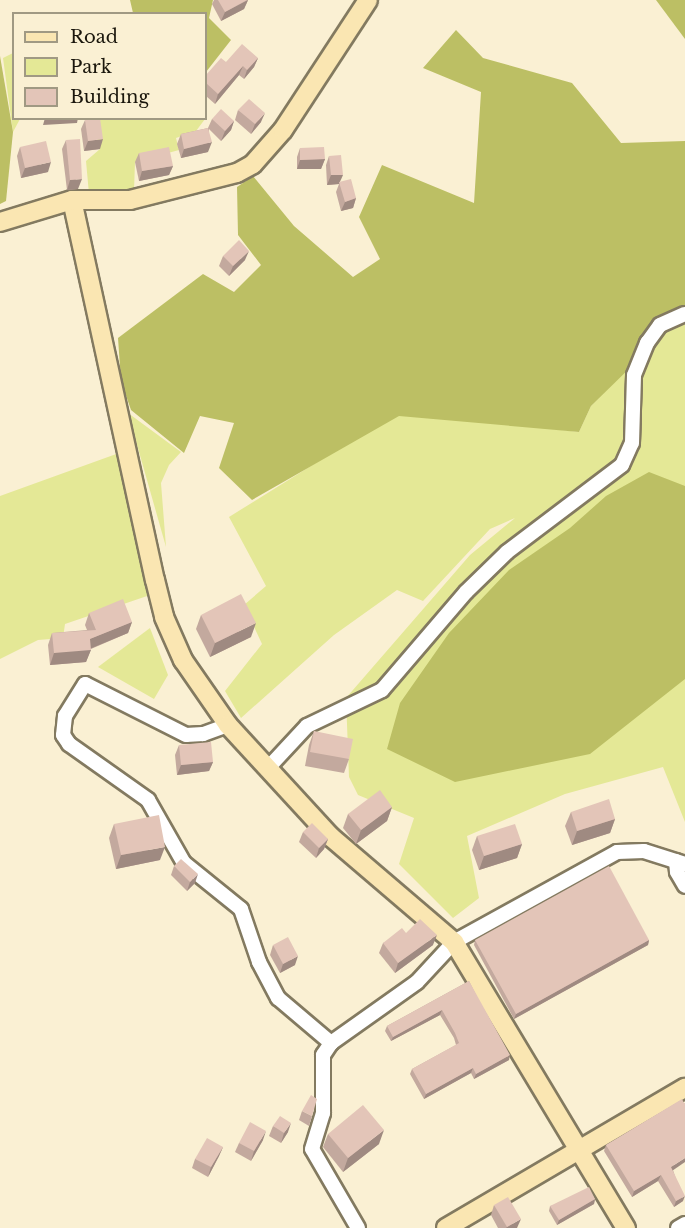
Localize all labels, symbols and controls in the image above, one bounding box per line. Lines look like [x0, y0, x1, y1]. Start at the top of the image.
legend [12, 12, 207, 120]
text: Road [70, 26, 118, 48]
text: Park [70, 56, 112, 78]
text: Building [70, 86, 149, 108]

